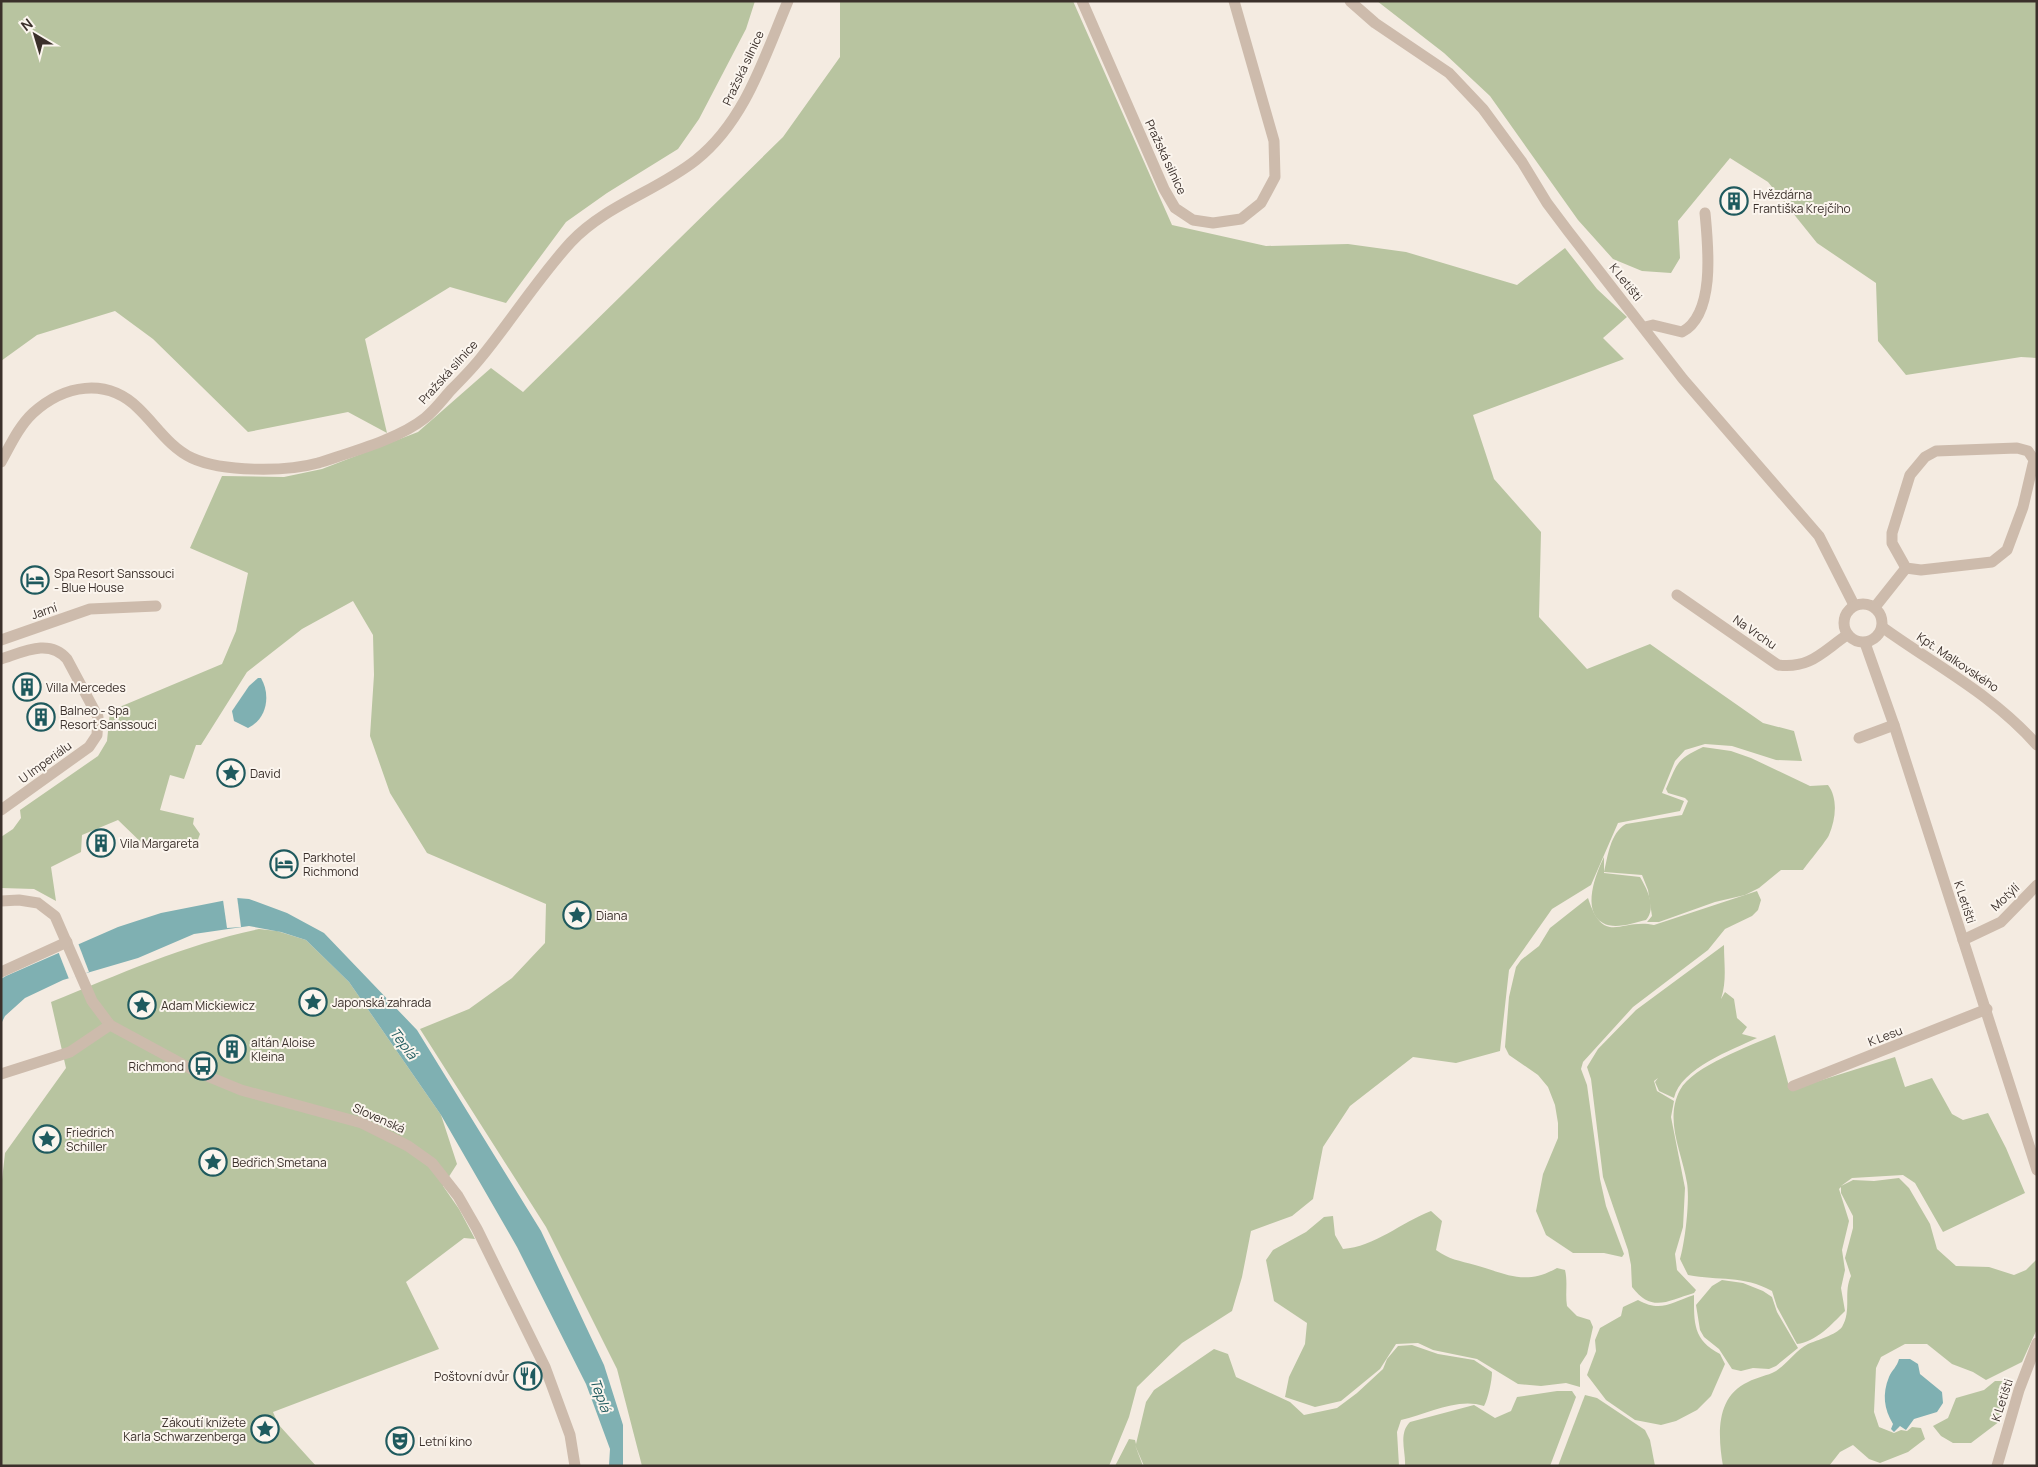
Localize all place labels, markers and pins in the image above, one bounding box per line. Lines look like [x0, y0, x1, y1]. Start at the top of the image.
building icon: Hvězdárna Františka Krejčího [1719, 186, 1749, 216]
place label: Hvězdárna Františka Krejčího [1753, 186, 1851, 217]
hotel icon: Spa Resort Sanssouci - Blue House [20, 565, 50, 595]
place label: Spa Resort Sanssouci - Blue House [54, 565, 174, 596]
building icon: Villa Mercedes [12, 672, 42, 702]
place label: Villa Mercedes [46, 679, 126, 696]
building icon: Balneo - Spa Resort Sanssouci [26, 702, 56, 732]
place label: Balneo - Spa Resort Sanssouci [60, 702, 157, 733]
place icon: David [216, 758, 246, 788]
place label: David [250, 765, 281, 782]
building icon: Vila Margareta [86, 828, 116, 858]
place label: Vila Margareta [120, 835, 199, 852]
hotel icon: Parkhotel Richmond [269, 849, 299, 879]
place label: Parkhotel Richmond [303, 849, 359, 880]
place icon: Diana [562, 900, 592, 930]
place label: Diana [596, 907, 627, 924]
place icon: Japonská zahrada [298, 987, 328, 1017]
place icon: Adam Mickiewicz [127, 990, 157, 1020]
place label: Japonská zahrada [332, 994, 431, 1011]
place label: Adam Mickiewicz [161, 997, 255, 1014]
building icon: altán Aloise Kleina [217, 1034, 247, 1064]
place label: altán Aloise Kleina [251, 1034, 315, 1065]
bus stop icon: Richmond [188, 1051, 218, 1081]
place label: Richmond [128, 1058, 184, 1075]
place icon: Friedrich Schiller [32, 1124, 62, 1154]
place label: Friedrich Schiller [66, 1124, 114, 1155]
place icon: Bedřich Smetana [198, 1147, 228, 1177]
place label: Bedřich Smetana [232, 1154, 327, 1171]
restaurant icon: Poštovní dvůr [513, 1361, 543, 1391]
place label: Poštovní dvůr [434, 1368, 510, 1385]
place label: Zákoutí knížete Karla Schwarzenberga [123, 1414, 246, 1445]
place icon: Zákoutí knížete Karla Schwarzenberga [250, 1414, 280, 1444]
theatre icon: Letní kino [385, 1426, 415, 1456]
place label: Letní kino [419, 1433, 472, 1450]

